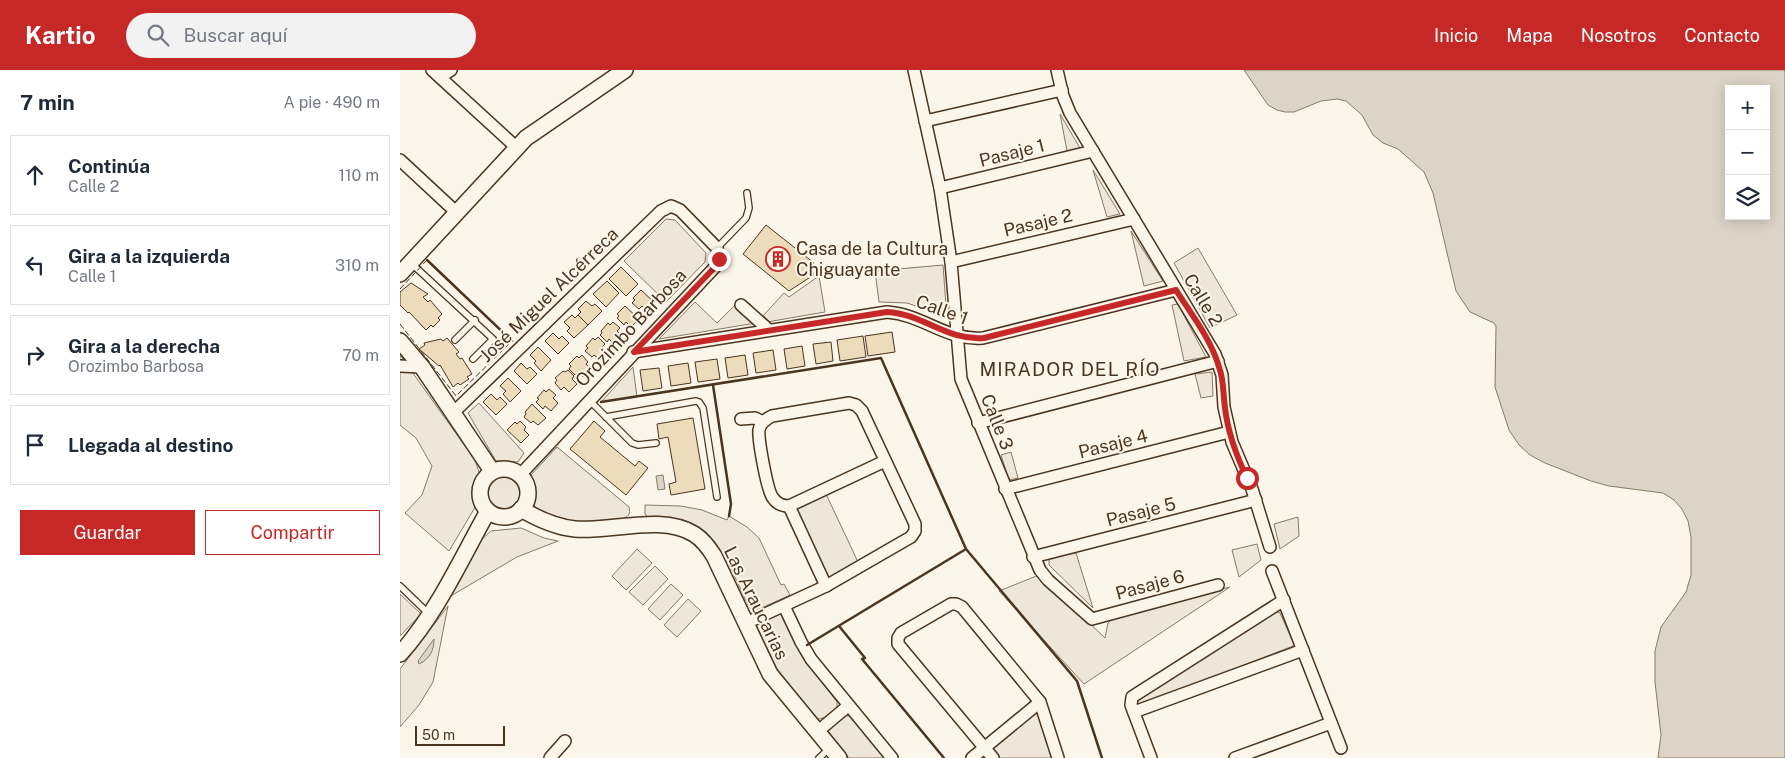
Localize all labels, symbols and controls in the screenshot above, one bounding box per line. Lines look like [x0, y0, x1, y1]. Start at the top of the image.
search box [126, 13, 476, 58]
text: Kartio [25, 21, 96, 49]
icon: search [144, 21, 172, 49]
text: Buscar aquí [184, 24, 287, 46]
text: Inicio [1434, 25, 1478, 46]
text: Mapa [1506, 25, 1553, 46]
text: Nosotros [1581, 25, 1656, 46]
text: Contacto [1684, 25, 1760, 46]
map controls [1725, 85, 1770, 220]
button: + [1725, 85, 1770, 130]
text: 7 min [20, 90, 75, 115]
text: A pie · 490 m [284, 93, 380, 112]
button: − [1725, 130, 1770, 175]
street label: Pasaje 1 [977, 134, 1047, 171]
text: Continúa [68, 155, 150, 177]
icon: ahead [21, 161, 49, 189]
text: 110 m [338, 166, 379, 185]
button: layers [1725, 175, 1770, 220]
text: Calle 2 [68, 177, 119, 196]
street label: Pasaje 2 [1001, 204, 1074, 241]
street label: José Miguel Alcérreca [475, 223, 622, 366]
place label: Casa de la Cultura Chiguayante [796, 238, 948, 280]
text: Gira a la izquierda [68, 245, 230, 267]
building icon: Casa de la Cultura Chiguayante [765, 246, 791, 272]
route end [708, 248, 731, 271]
icon: left [21, 251, 49, 279]
text: 310 m [335, 256, 379, 275]
street label: Orozimbo Barbosa [571, 265, 690, 391]
text: Calle 1 [68, 267, 116, 286]
street label: Calle 2 [1180, 270, 1227, 330]
street label: Calle 1 [913, 290, 971, 329]
text: Gira a la derecha [68, 335, 220, 357]
icon: right [21, 341, 49, 369]
text: 70 m [342, 346, 379, 365]
text: Orozimbo Barbosa [68, 357, 204, 376]
district label: MIRADOR DEL RÍO [979, 358, 1161, 380]
street label: Calle 3 [977, 391, 1018, 453]
street label: Pasaje 4 [1076, 425, 1150, 462]
icon: arrive [21, 431, 49, 459]
text: Llegada al destino [68, 434, 233, 456]
route start [1236, 467, 1259, 490]
street label: Pasaje 5 [1104, 493, 1178, 530]
button: Guardar [20, 510, 195, 555]
button: Compartir [205, 510, 380, 555]
street label: Las Araucarias [720, 543, 793, 663]
street label: Pasaje 6 [1113, 565, 1187, 604]
scale bar [415, 723, 505, 746]
text: 50 m [422, 727, 455, 743]

